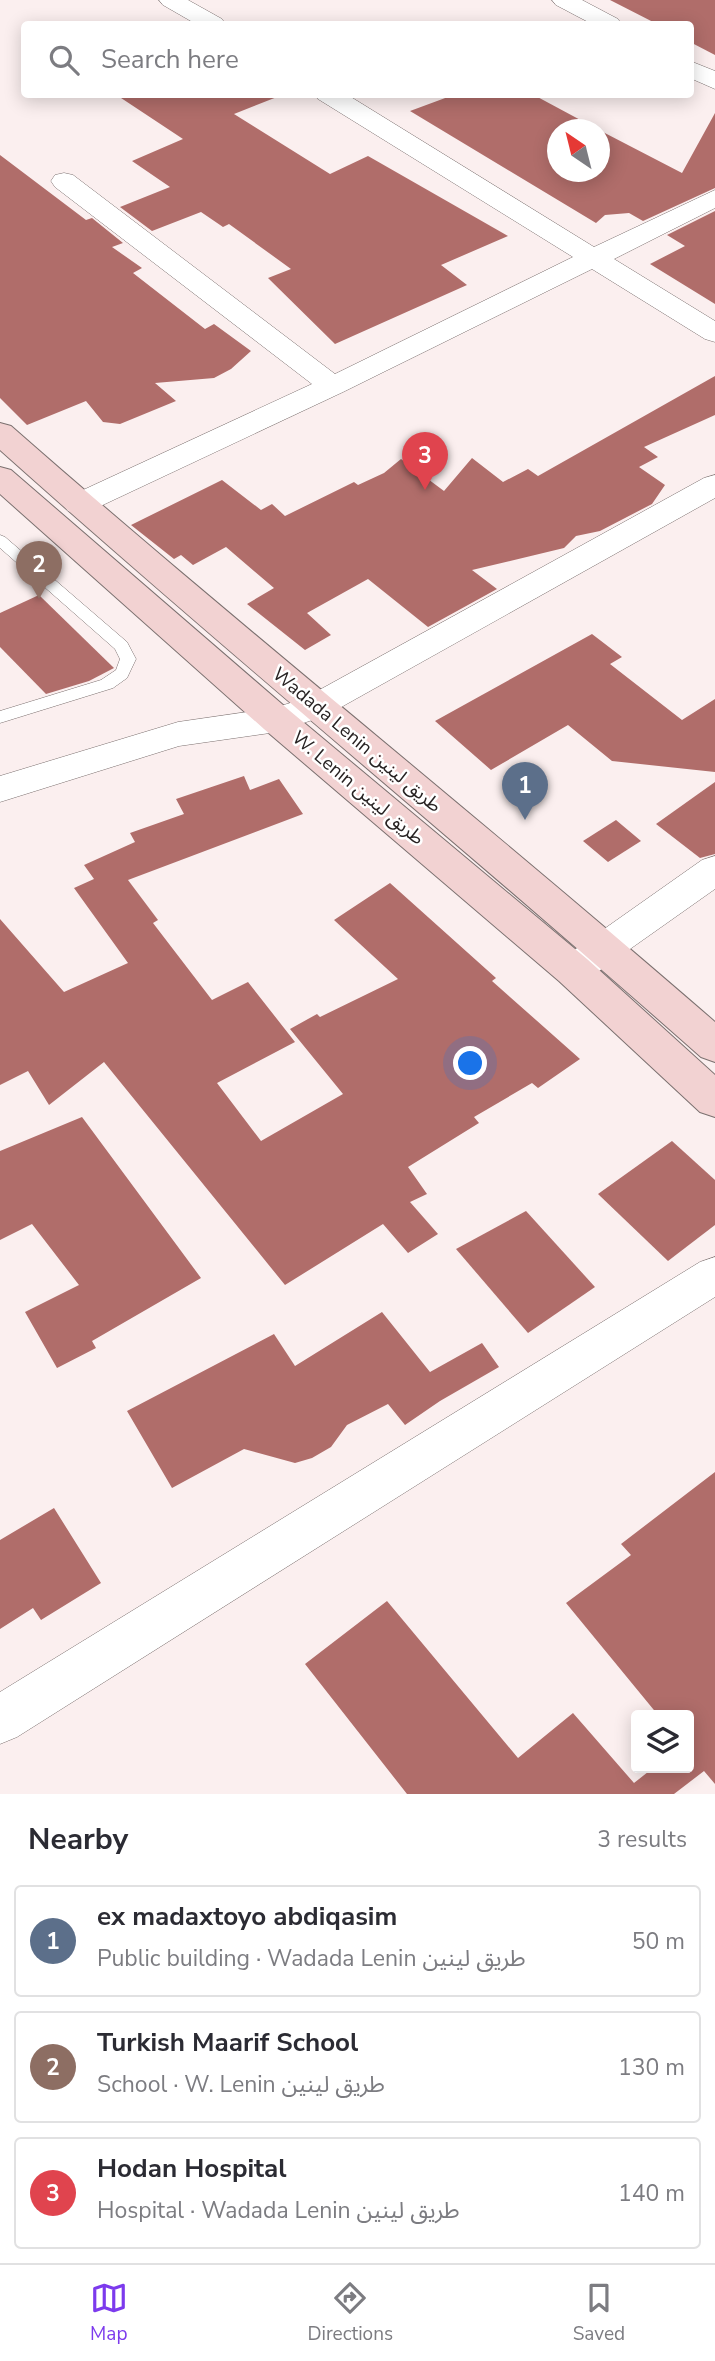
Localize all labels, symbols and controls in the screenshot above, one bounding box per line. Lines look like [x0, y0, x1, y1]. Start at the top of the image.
search box [21, 21, 694, 98]
icon: search [45, 41, 83, 79]
text: Search here [101, 42, 239, 77]
north arrow [547, 119, 610, 182]
pin: 3 [402, 432, 448, 490]
pin: 2 [16, 541, 62, 599]
street label: Wadada Lenin طريق لينين [267, 661, 447, 819]
street label: W. Lenin طريق لينين [286, 725, 430, 851]
pin: 1 [502, 762, 548, 820]
your location [453, 1046, 487, 1080]
map controls [631, 1710, 694, 1773]
button: layers [631, 1710, 694, 1773]
text: Nearby [28, 1819, 128, 1860]
text: 3 results [597, 1824, 687, 1855]
text: ex madaxtoyo abdiqasim [97, 1899, 397, 1934]
text: 1 [46, 1926, 60, 1957]
text: 50 m [632, 1926, 685, 1957]
text: Public building · Wadada Lenin طريق لينين [97, 1943, 526, 1974]
text: Turkish Maarif School [97, 2025, 358, 2060]
text: 2 [46, 2052, 60, 2083]
text: 130 m [618, 2052, 685, 2083]
text: School · W. Lenin طريق لينين [97, 2069, 385, 2100]
text: Hodan Hospital [97, 2151, 287, 2186]
text: 3 [46, 2178, 60, 2209]
text: 140 m [618, 2178, 685, 2209]
text: Hospital · Wadada Lenin طريق لينين [97, 2195, 460, 2226]
tab: Map [90, 2279, 128, 2347]
tab: Directions [307, 2279, 393, 2347]
tab: Saved [573, 2279, 625, 2347]

